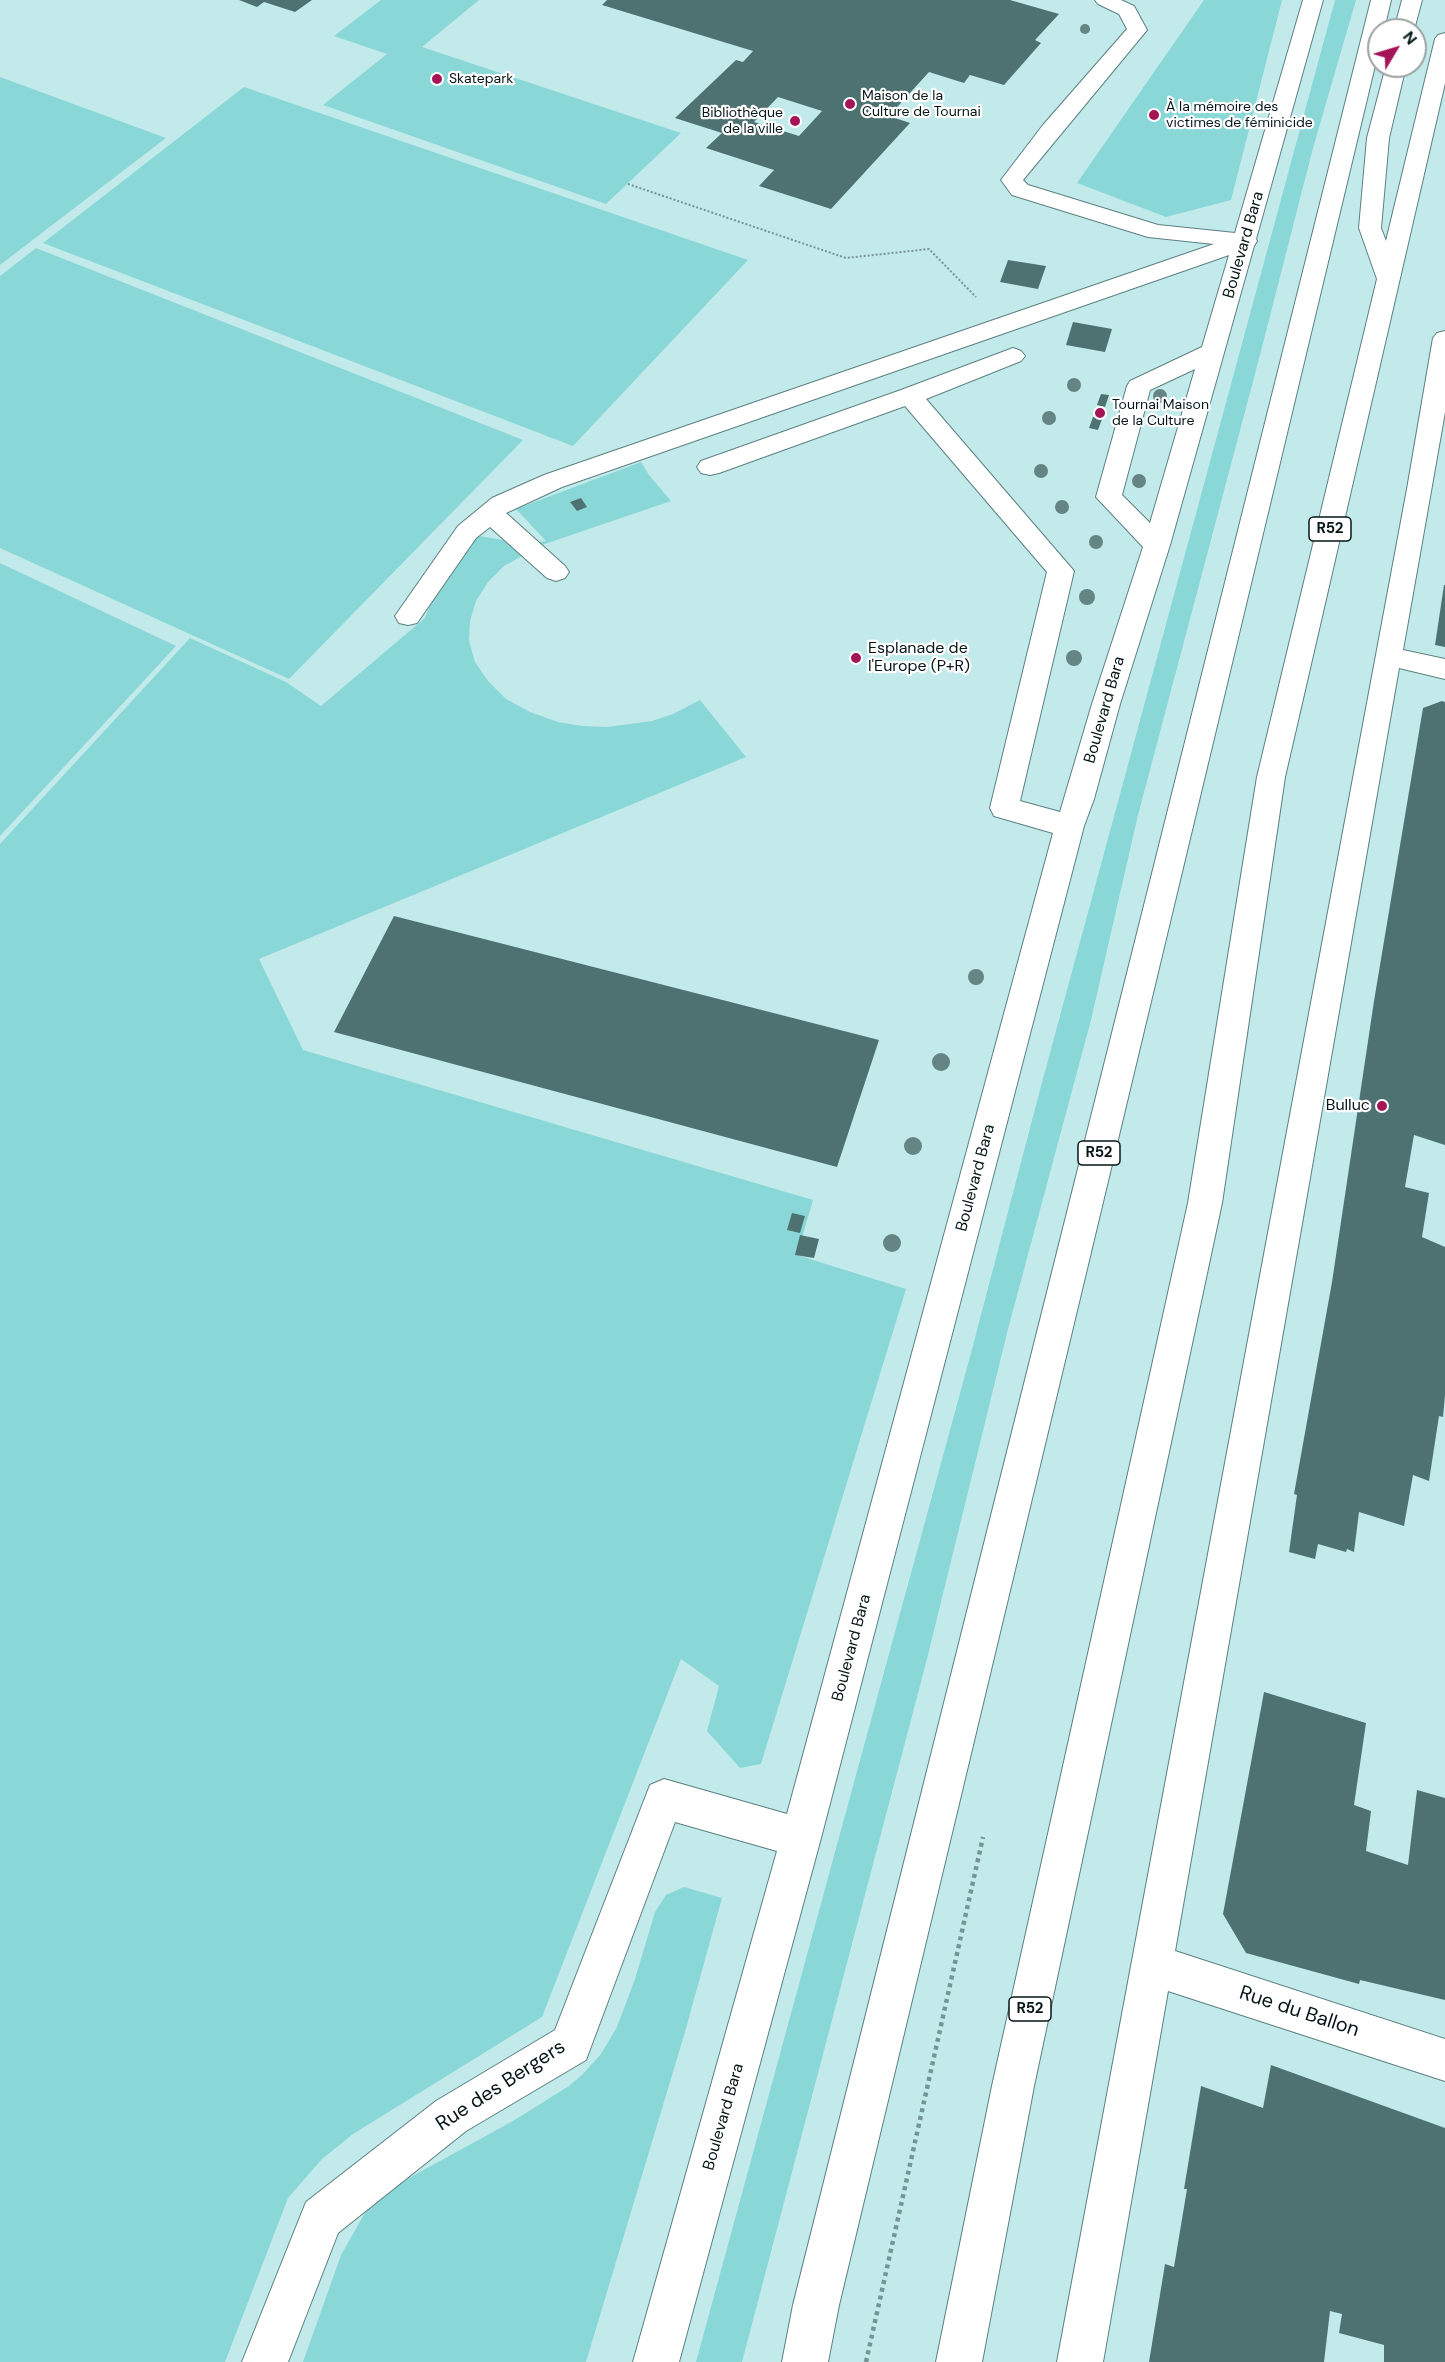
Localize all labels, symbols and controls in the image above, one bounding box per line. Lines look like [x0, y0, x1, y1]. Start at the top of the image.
north arrow [1367, 18, 1427, 78]
text: N [1398, 27, 1422, 49]
place label: Skatepark [449, 71, 513, 87]
marker: Skatepark [430, 72, 444, 86]
place label: Maison de la Culture de Tournai [862, 88, 981, 120]
marker: Maison de la Culture de Tournai [843, 97, 857, 111]
place label: À la mémoire des victimes de féminicide [1166, 99, 1313, 132]
place label: Bibliothèque de la ville [702, 105, 783, 138]
marker: À la mémoire des victimes de féminicide [1147, 108, 1161, 122]
marker: Bibliothèque de la ville [788, 114, 802, 128]
street label: Boulevard Bara [1220, 189, 1268, 301]
place label: Tournai Maison de la Culture [1112, 397, 1209, 430]
marker: Tournai Maison de la Culture [1093, 406, 1107, 420]
road number: R52 [1309, 517, 1351, 541]
place label: Esplanade de l'Europe (P+R) [868, 639, 970, 677]
marker: Esplanade de l'Europe (P+R) [849, 651, 863, 665]
street label: Boulevard Bara [1081, 654, 1129, 766]
place label: Bulluc [1326, 1096, 1370, 1116]
marker: Bulluc [1375, 1099, 1389, 1113]
street label: Boulevard Bara [952, 1122, 1000, 1234]
road number: R52 [1078, 1141, 1120, 1165]
street label: Boulevard Bara [828, 1592, 876, 1704]
street label: Rue du Ballon [1236, 1981, 1362, 2043]
road number: R52 [1009, 1997, 1051, 2021]
street label: Rue des Bergers [432, 2035, 570, 2137]
street label: Boulevard Bara [700, 2061, 748, 2173]

